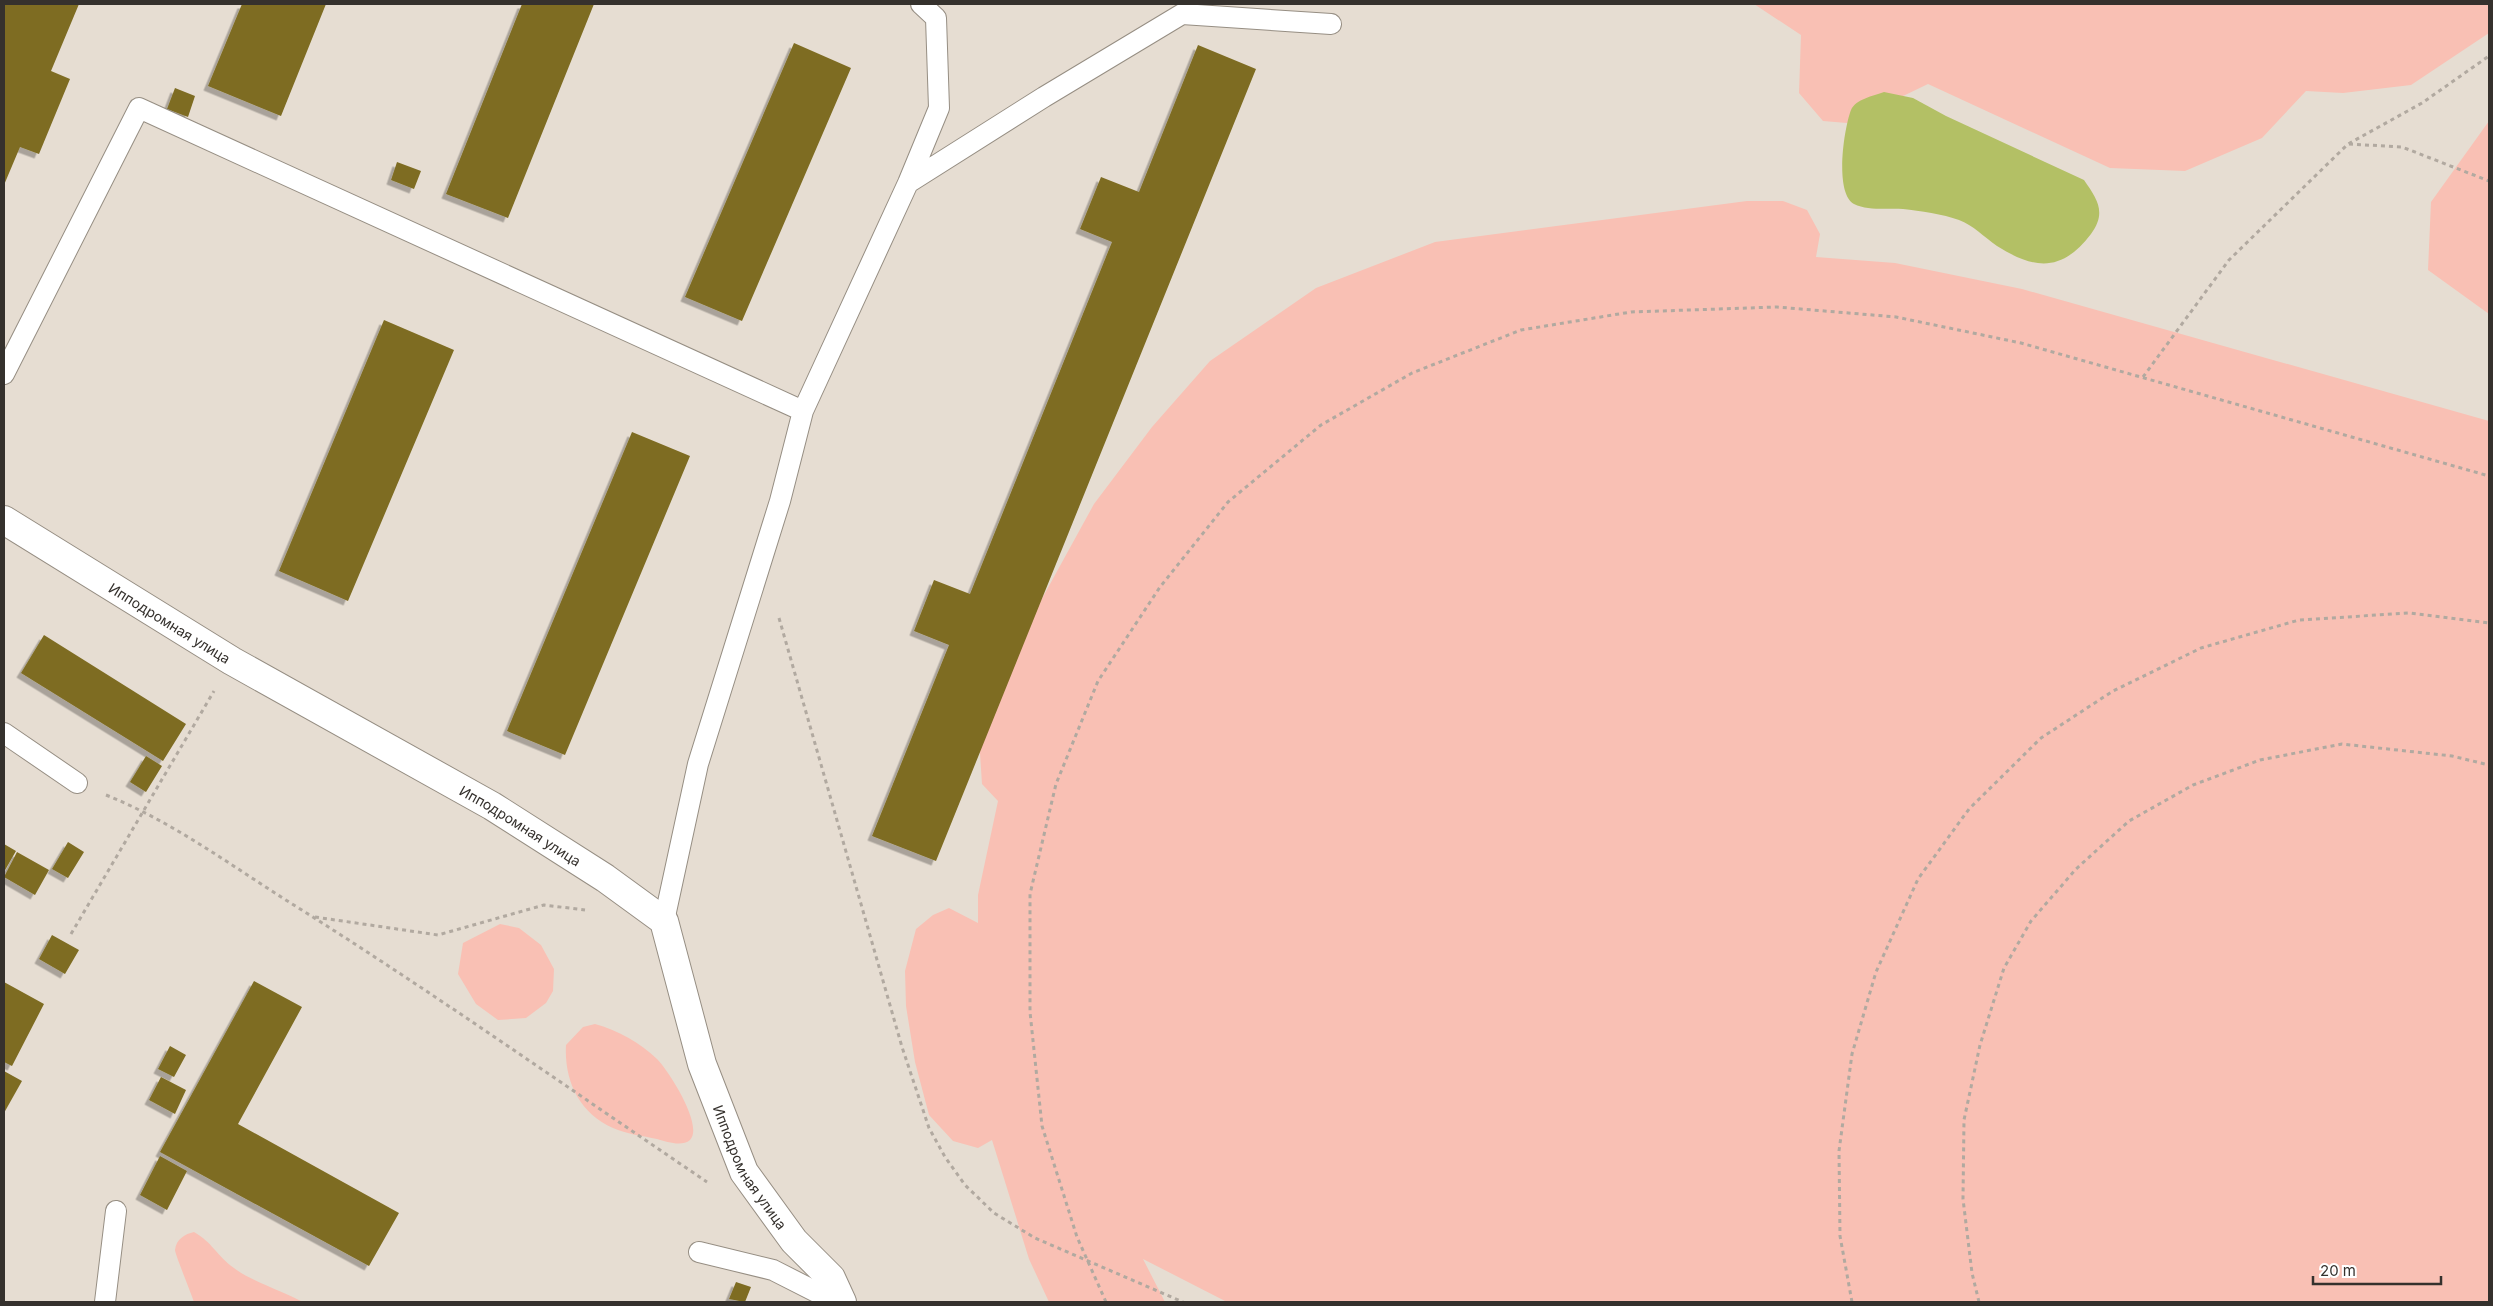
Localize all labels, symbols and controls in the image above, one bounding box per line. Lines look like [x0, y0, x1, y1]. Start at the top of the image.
street label: Ипподромная улица [106, 579, 234, 667]
street label: Ипподромная улица [457, 781, 584, 869]
street label: Ипподромная улица [710, 1102, 791, 1232]
scale bar [2313, 1254, 2440, 1286]
text: 20 m [2320, 1261, 2356, 1280]

